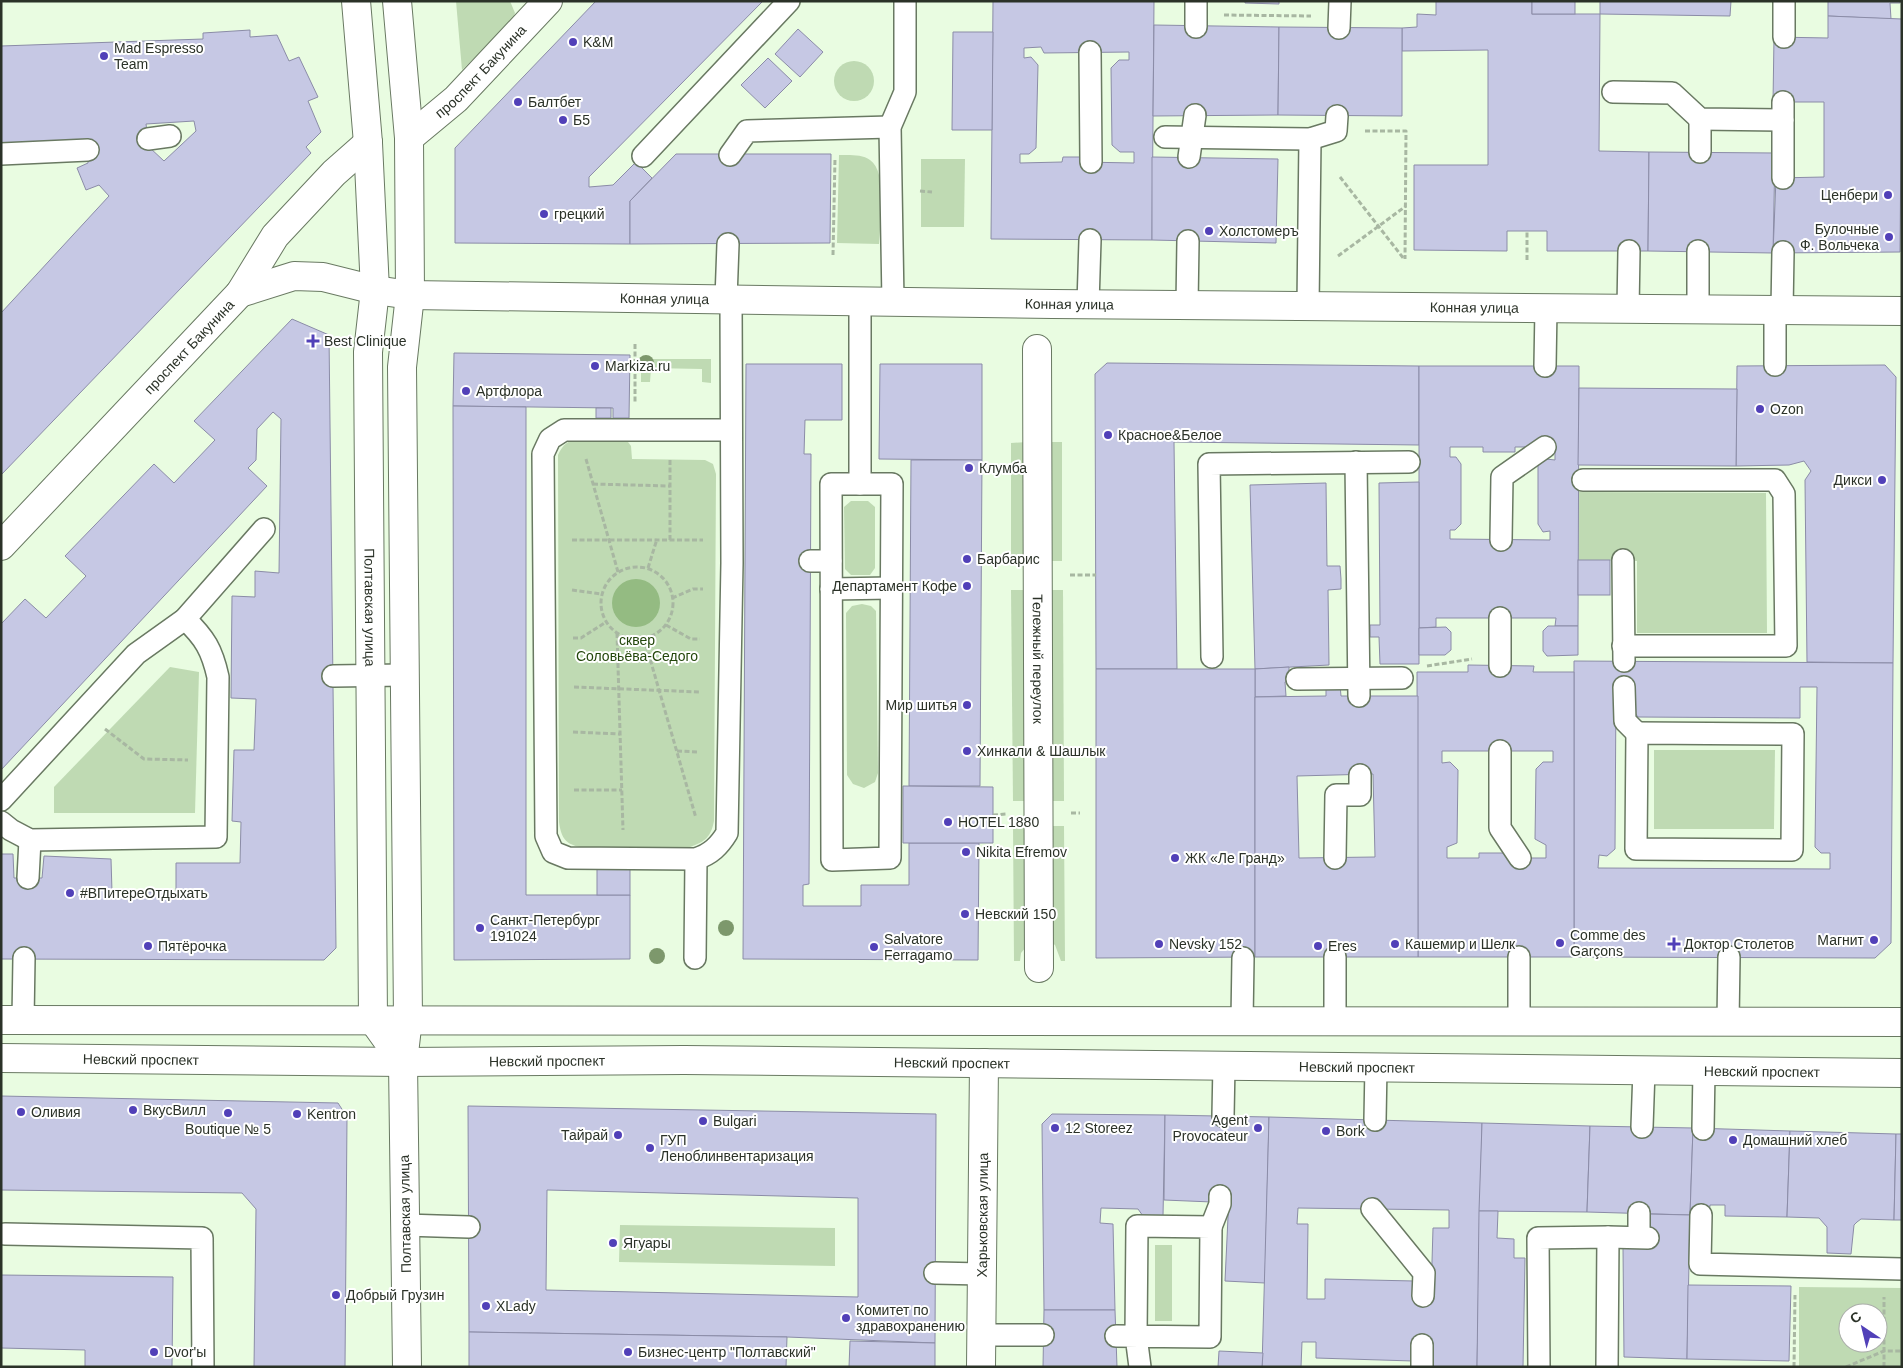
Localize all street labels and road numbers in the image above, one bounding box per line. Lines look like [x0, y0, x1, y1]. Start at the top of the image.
street label: проспект Бакунина [432, 21, 530, 121]
street label: Конная улица [620, 290, 709, 307]
street label: проспект Бакунина [141, 296, 238, 397]
street label: Конная улица [1025, 296, 1114, 313]
street label: Конная улица [1430, 299, 1519, 316]
street label: Полтавская улица [361, 548, 378, 667]
street label: Тележный переулок [1030, 594, 1046, 725]
street label: Невский проспект [83, 1051, 200, 1068]
street label: Невский проспект [489, 1053, 606, 1069]
street label: Невский проспект [894, 1054, 1011, 1071]
street label: Невский проспект [1299, 1059, 1416, 1076]
street label: Невский проспект [1704, 1063, 1821, 1080]
street label: Харьковская улица [974, 1152, 991, 1278]
street label: Полтавская улица [396, 1155, 414, 1273]

